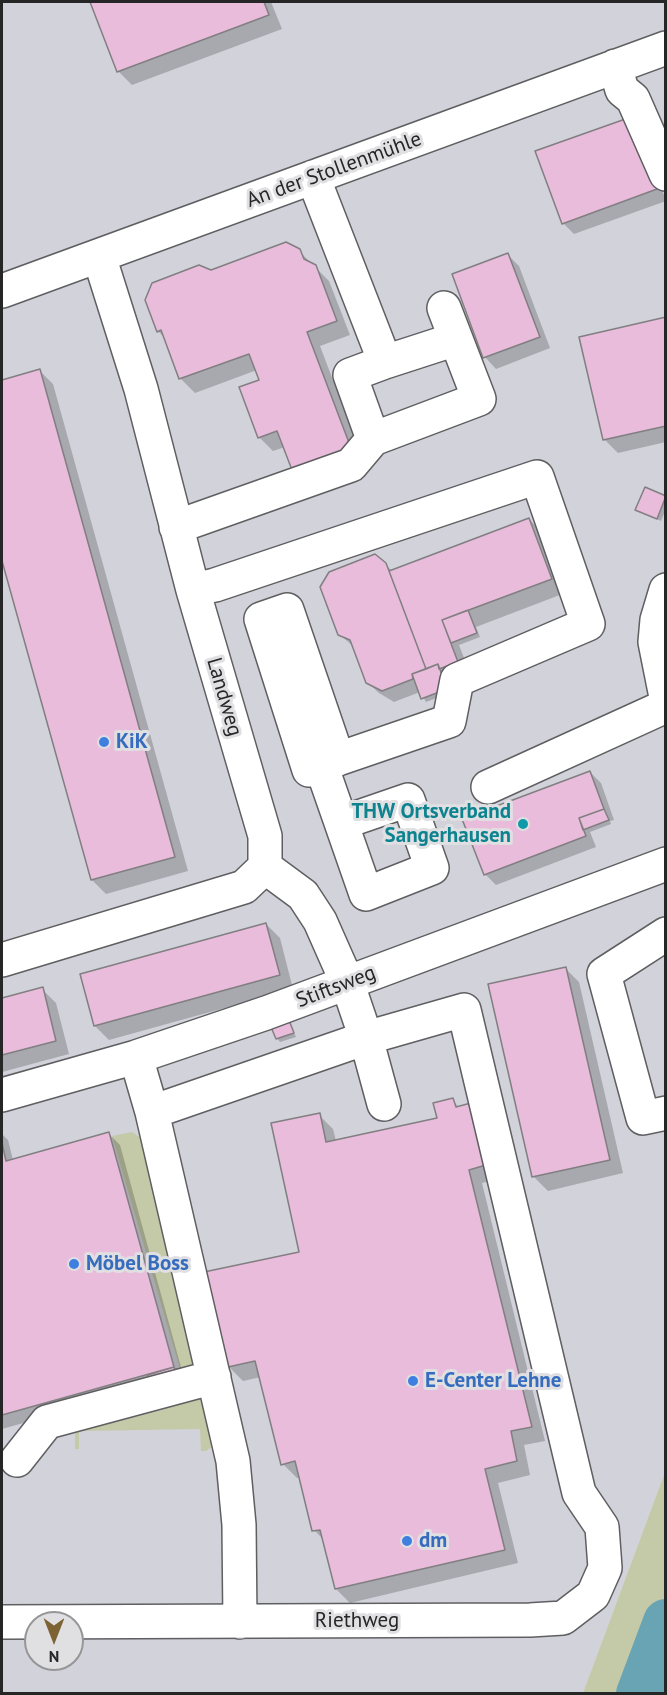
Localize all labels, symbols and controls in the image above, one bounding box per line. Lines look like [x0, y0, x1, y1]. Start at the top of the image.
street label: An der Stollenmühle [243, 127, 425, 213]
street label: Landweg [201, 655, 247, 739]
place label: KiK [116, 729, 148, 755]
marker: KiK [97, 735, 111, 749]
place label: THW Ortsverband Sangerhausen [351, 799, 511, 849]
marker: THW Ortsverband Sangerhausen [516, 817, 530, 831]
street label: Stiftsweg [293, 960, 379, 1014]
place label: Möbel Boss [86, 1251, 189, 1277]
marker: Möbel Boss [67, 1257, 81, 1271]
place label: E-Center Lehne [425, 1368, 561, 1394]
marker: E-Center Lehne [406, 1374, 420, 1388]
place label: dm [419, 1528, 447, 1554]
marker: dm [400, 1534, 414, 1548]
street label: Riethweg [315, 1608, 399, 1634]
north arrow [24, 1611, 84, 1671]
text: N [49, 1647, 59, 1667]

